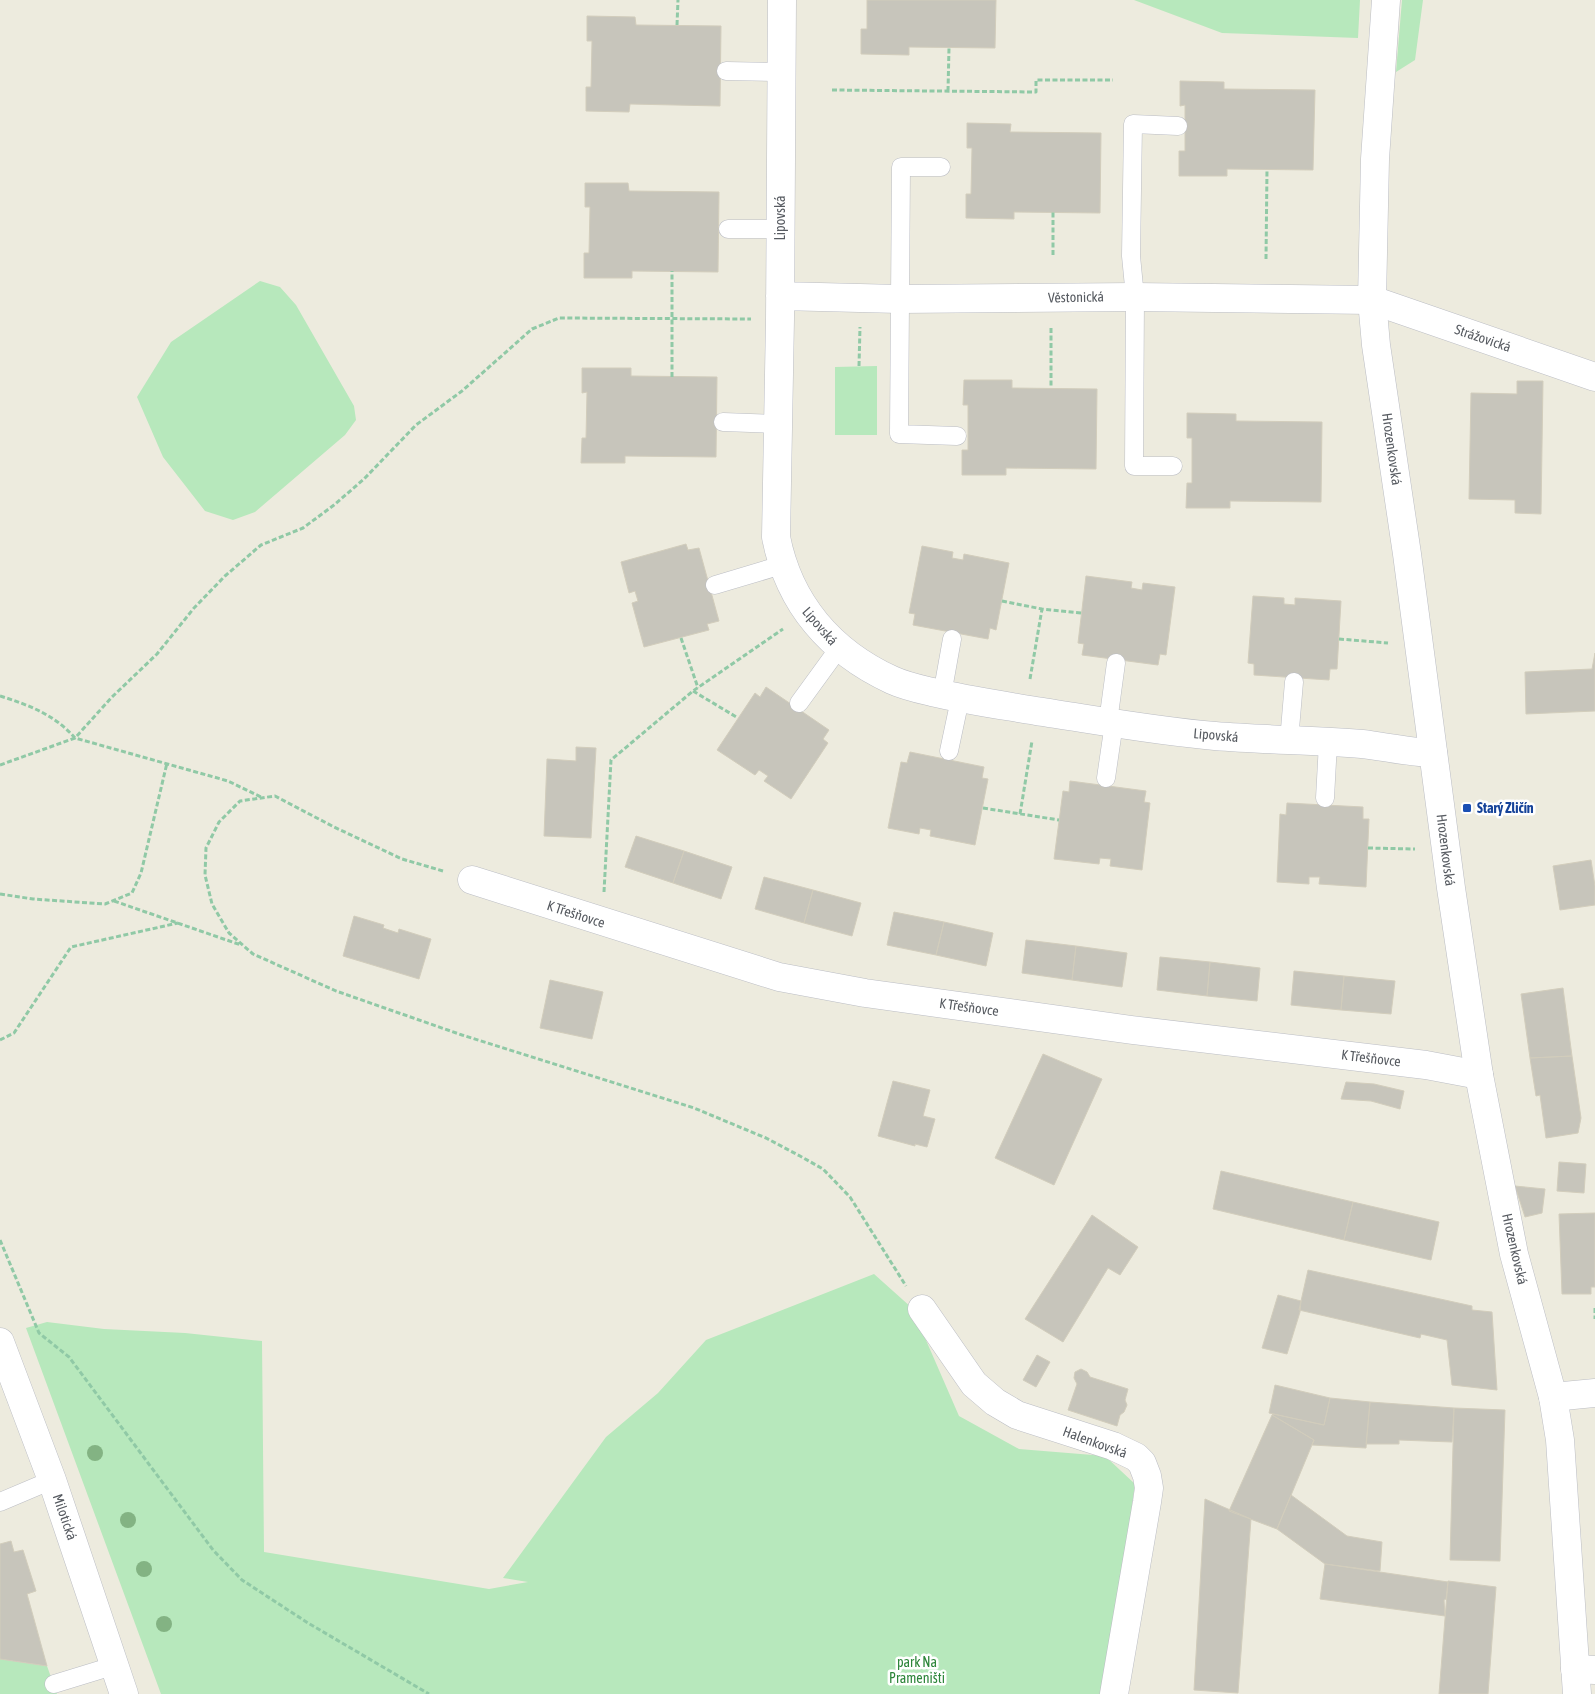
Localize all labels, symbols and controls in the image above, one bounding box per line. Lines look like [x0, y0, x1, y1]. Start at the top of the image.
street label: Lipovská [772, 195, 788, 241]
street label: Věstonická [1048, 289, 1104, 305]
street label: Strážovická [1453, 321, 1513, 355]
street label: Hrozenkovská [1379, 412, 1405, 486]
street label: Lipovská [799, 604, 841, 648]
street label: Lipovská [1193, 725, 1239, 745]
place label: Starý Zličín [1477, 800, 1534, 816]
marker: Starý Zličín [1461, 802, 1473, 814]
street label: Hrozenkovská [1434, 813, 1458, 887]
street label: K Třešňovce [545, 897, 607, 931]
street label: K Třešňovce [938, 995, 1000, 1019]
street label: K Třešňovce [1340, 1046, 1402, 1070]
street label: Hrozenkovská [1499, 1212, 1531, 1286]
street label: Halenkovská [1061, 1423, 1129, 1461]
street label: Milotická [50, 1492, 80, 1542]
park label: park Na Prameništi [889, 1654, 945, 1686]

